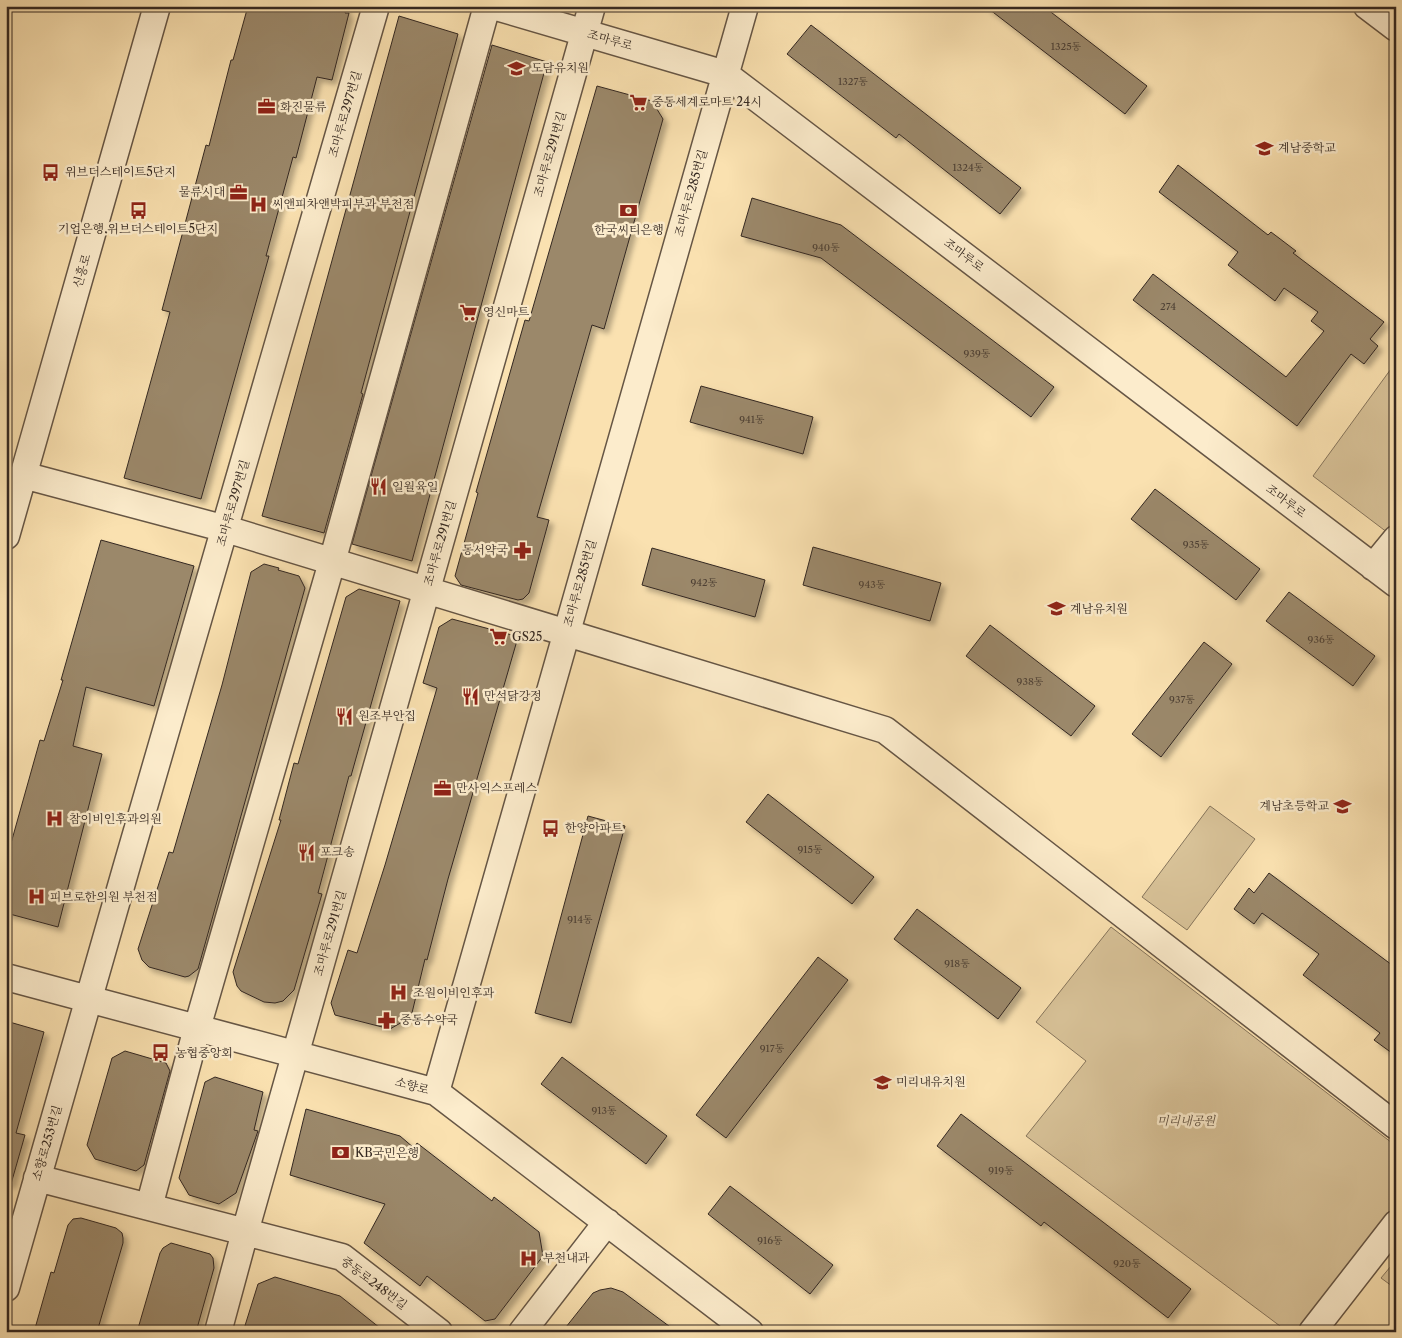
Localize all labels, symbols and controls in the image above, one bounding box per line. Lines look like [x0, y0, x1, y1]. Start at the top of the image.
street label: 조마루로 [586, 26, 635, 53]
house number: 1325동 [1051, 40, 1082, 53]
school or university icon: 도담유치원 [507, 58, 527, 78]
place label: 도담유치원 [531, 60, 589, 75]
street label: 조마루로297번길 [325, 69, 364, 159]
house number: 1327동 [838, 75, 868, 88]
supermarket icon: 중동세계로마트 24시 [628, 92, 648, 112]
place label: 중동세계로마트 24시 [652, 94, 762, 109]
office icon: 화진물류 [256, 97, 276, 117]
place label: 화진물류 [280, 99, 327, 114]
street label: 조마루로291번길 [530, 109, 569, 198]
school or university icon: 계남중학교 [1254, 138, 1274, 158]
place label: 계남중학교 [1278, 140, 1336, 155]
street label: 조마루로285번길 [671, 147, 710, 238]
house number: 1324동 [953, 161, 984, 174]
bus stop icon: 위브더스테이트5단지 [41, 162, 61, 182]
place label: 위브더스테이트5단지 [65, 164, 176, 179]
office icon: 물류시대 [229, 182, 249, 202]
place label: 물류시대 [179, 184, 225, 199]
hospital icon: 씨앤피차앤박피부과 부천점 [248, 194, 268, 214]
place label: 씨앤피차앤박피부과 부천점 [272, 196, 414, 211]
bus stop icon: 기업은행.위브더스테이트5단지 [128, 200, 148, 220]
bank icon: 한국씨티은행 [619, 201, 639, 221]
place label: 기업은행.위브더스테이트5단지 [58, 221, 218, 236]
place label: 한국씨티은행 [594, 222, 664, 237]
street label: 조마루로 [941, 235, 988, 275]
house number: 940동 [812, 241, 840, 254]
street label: 신흥로 [70, 252, 94, 290]
house number: 274 [1160, 300, 1176, 313]
supermarket icon: 영신마트 [459, 302, 479, 322]
place label: 영신마트 [483, 304, 530, 319]
house number: 939동 [964, 347, 991, 360]
house number: 941동 [739, 413, 765, 426]
street label: 조마루로297번길 [213, 458, 252, 548]
restaurant icon: 일월육일 [368, 477, 388, 497]
place label: 일월육일 [392, 479, 438, 494]
street label: 조마루로 [1263, 481, 1310, 521]
street label: 조마루로291번길 [420, 498, 459, 587]
street label: 조마루로285번길 [560, 537, 599, 628]
house number: 935동 [1183, 538, 1210, 551]
pharmacy icon: 동서약국 [512, 540, 532, 560]
place label: 동서약국 [462, 542, 508, 557]
house number: 942동 [690, 576, 718, 589]
house number: 943동 [859, 578, 886, 591]
school or university icon: 계남유치원 [1046, 599, 1066, 619]
place label: 계남유치원 [1070, 601, 1128, 616]
supermarket icon: GS25 [488, 627, 508, 647]
place label: GS25 [512, 629, 542, 644]
house number: 936동 [1308, 633, 1335, 646]
house number: 938동 [1017, 675, 1044, 688]
restaurant icon: 만석닭강정 [460, 686, 480, 706]
place label: 만석닭강정 [484, 688, 542, 703]
house number: 937동 [1169, 693, 1195, 706]
restaurant icon: 원조부안집 [334, 706, 354, 726]
place label: 원조부안집 [358, 708, 416, 723]
office icon: 만사익스프레스 [432, 778, 452, 798]
place label: 만사익스프레스 [456, 780, 538, 795]
school or university icon: 계남초등학교 [1333, 796, 1353, 816]
place label: 계남초등학교 [1259, 798, 1329, 813]
hospital icon: 참이비인후과의원 [45, 809, 65, 829]
place label: 참이비인후과의원 [69, 811, 162, 826]
bus stop icon: 한양아파트 [541, 818, 561, 838]
place label: 한양아파트 [565, 820, 623, 835]
restaurant icon: 포크송 [296, 842, 316, 862]
house number: 915동 [797, 843, 823, 856]
place label: 포크송 [320, 844, 355, 859]
hospital icon: 피브로한의원 부천점 [26, 887, 46, 907]
street label: 조마루로291번길 [310, 888, 349, 977]
place label: 피브로한의원 부천점 [50, 889, 158, 904]
house number: 914동 [567, 913, 593, 926]
house number: 918동 [944, 957, 970, 970]
hospital icon: 조원이비인후과 [389, 983, 409, 1003]
place label: 조원이비인후과 [413, 985, 495, 1000]
pharmacy icon: 중동수약국 [376, 1010, 396, 1030]
place label: 중동수약국 [400, 1012, 458, 1027]
house number: 917동 [760, 1042, 785, 1055]
bus stop icon: 농협중앙회 [151, 1043, 171, 1063]
place label: 농협중앙회 [175, 1045, 233, 1060]
school or university icon: 미리내유치원 [872, 1072, 892, 1092]
street label: 소향로 [393, 1074, 431, 1097]
place label: 미리내유치원 [896, 1074, 966, 1089]
street label: 소향로253번길 [29, 1103, 64, 1182]
house number: 913동 [591, 1104, 617, 1117]
park label: 미리내공원 [1157, 1113, 1216, 1128]
bank icon: KB국민은행 [331, 1143, 351, 1163]
place label: KB국민은행 [355, 1145, 419, 1160]
house number: 919동 [988, 1164, 1014, 1177]
house number: 916동 [757, 1234, 783, 1247]
hospital icon: 부천내과 [519, 1248, 539, 1268]
place label: 부천내과 [543, 1250, 590, 1265]
street label: 중동로248번길 [338, 1253, 410, 1312]
house number: 920동 [1113, 1257, 1141, 1270]

